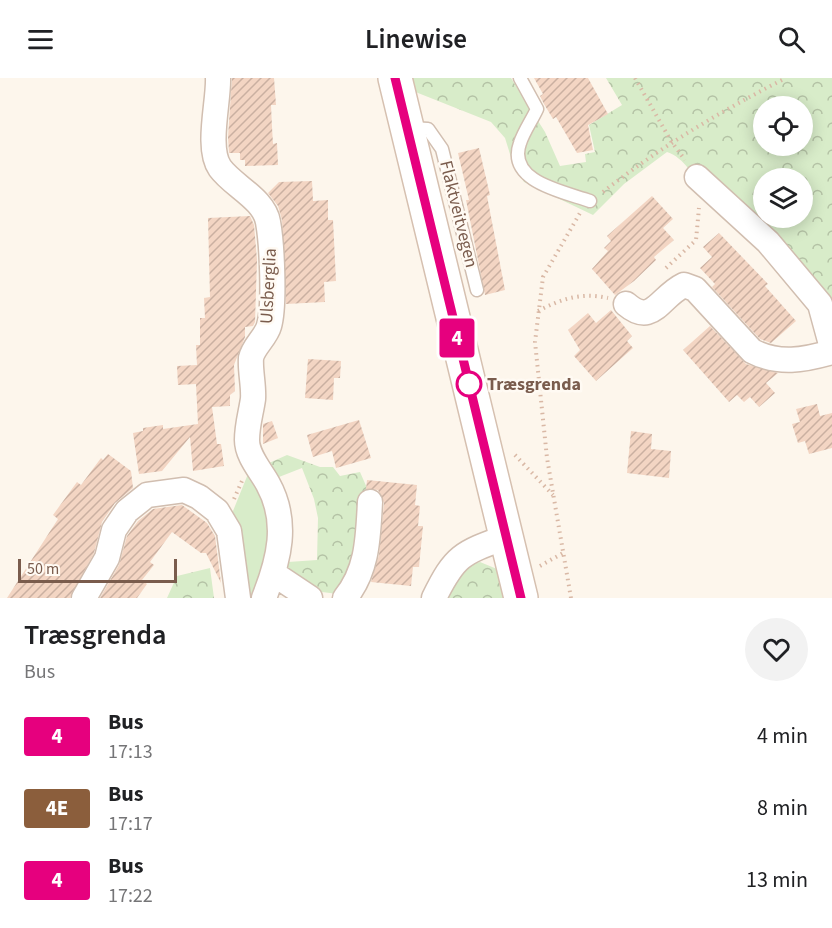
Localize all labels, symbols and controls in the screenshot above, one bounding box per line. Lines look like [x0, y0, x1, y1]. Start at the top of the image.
text: Linewise [365, 20, 467, 59]
icon: menu [24, 23, 57, 56]
icon: search [775, 23, 808, 56]
map controls [753, 96, 813, 228]
button: locate [753, 96, 813, 156]
street label: Flaktveitvegen [433, 158, 484, 270]
button: layers [753, 168, 813, 228]
street label: Ulsberglia [254, 247, 283, 325]
line badge: 4 [438, 318, 476, 358]
text: 4 [451, 323, 463, 353]
marker: Træsgrenda [456, 371, 482, 397]
place label: Træsgrenda [487, 372, 581, 397]
scale bar [18, 556, 177, 583]
text: 50 m [27, 558, 59, 580]
text: Træsgrenda [24, 615, 167, 655]
button: heart [745, 618, 808, 681]
text: Bus [24, 658, 55, 686]
text: Bus [108, 706, 144, 738]
text: 4 min [757, 720, 808, 752]
text: 4 [51, 721, 63, 751]
text: 17:13 [108, 738, 153, 766]
text: Bus [108, 778, 144, 810]
text: 8 min [757, 792, 808, 824]
text: 4E [46, 793, 68, 823]
text: 17:17 [108, 810, 153, 838]
text: Bus [108, 850, 144, 882]
text: 13 min [746, 864, 808, 896]
text: 4 [51, 865, 63, 895]
text: 17:22 [108, 882, 153, 910]

